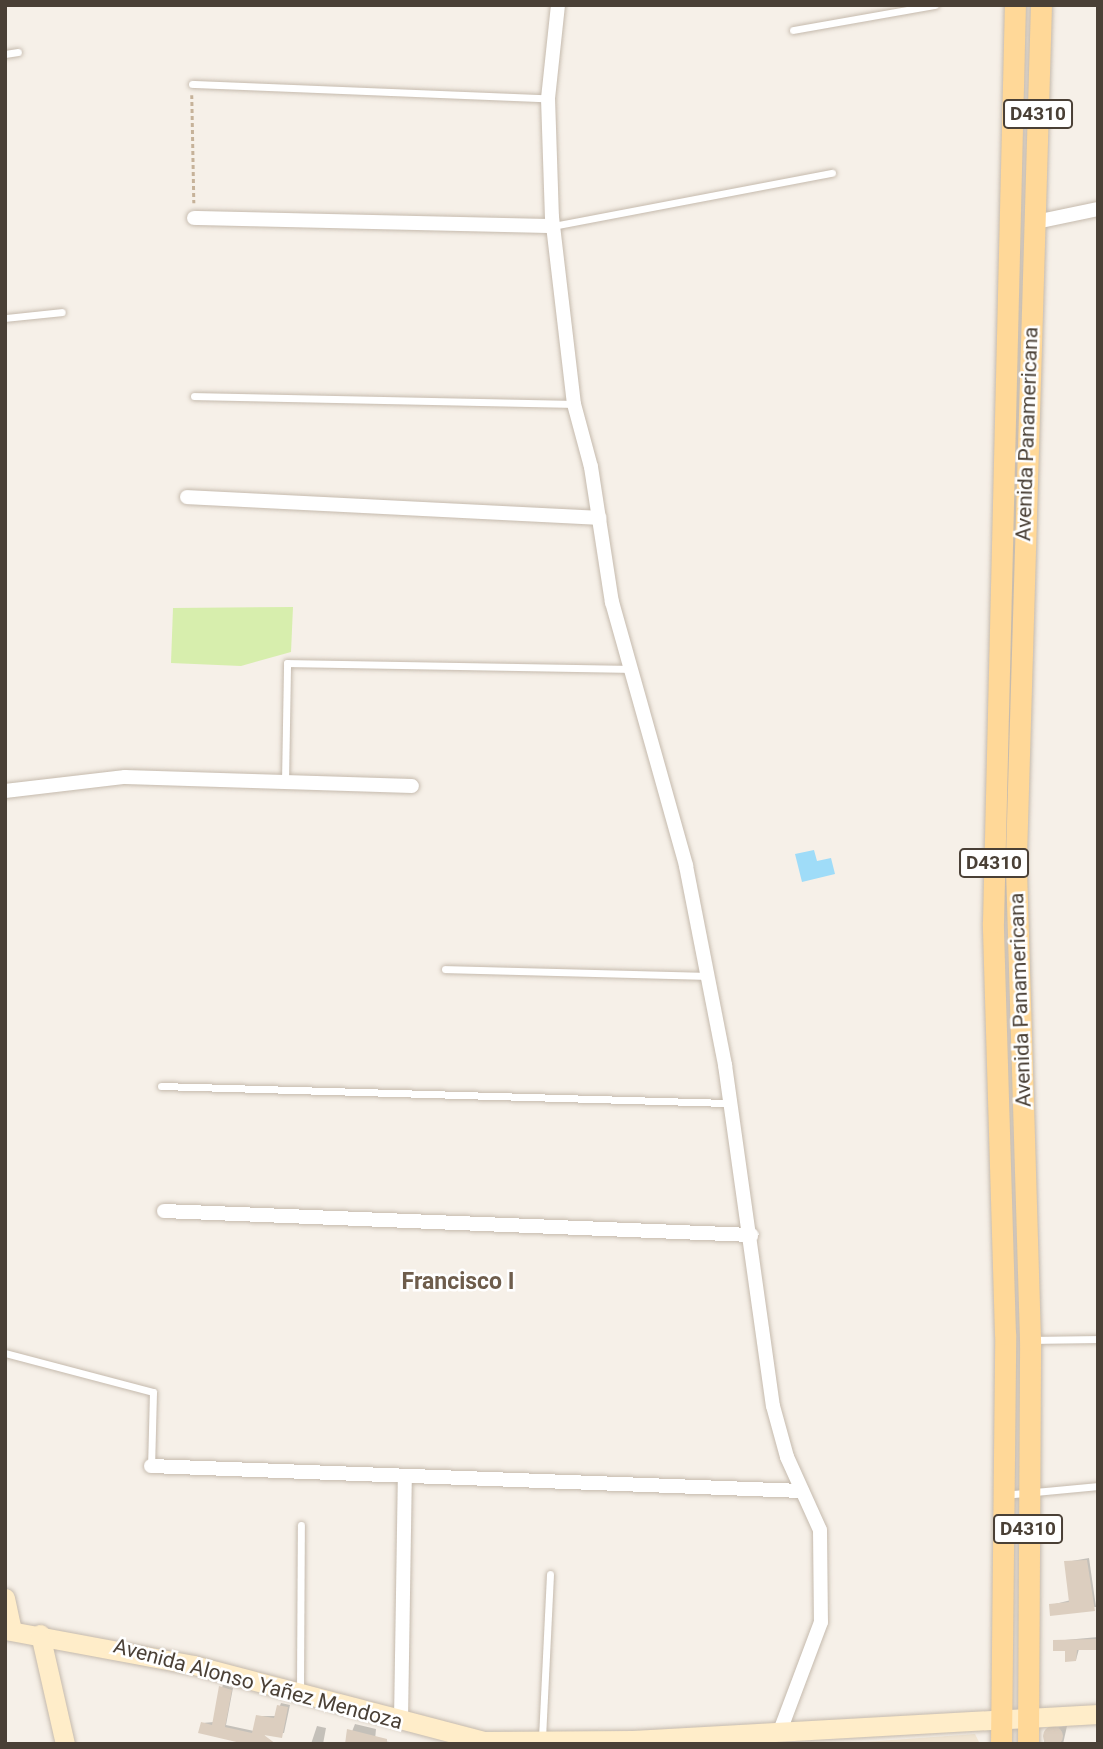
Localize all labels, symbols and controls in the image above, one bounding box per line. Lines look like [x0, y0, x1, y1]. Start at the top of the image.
road number: D4310 [1003, 98, 1073, 130]
street label: Avenida Panamericana [1011, 326, 1043, 542]
road number: D4310 [959, 848, 1029, 878]
street label: Avenida Panamericana [1004, 892, 1036, 1108]
district label: Francisco I [402, 1268, 514, 1296]
road number: D4310 [993, 1513, 1063, 1544]
street label: Avenida Alonso Yañez Mendoza [111, 1633, 405, 1735]

